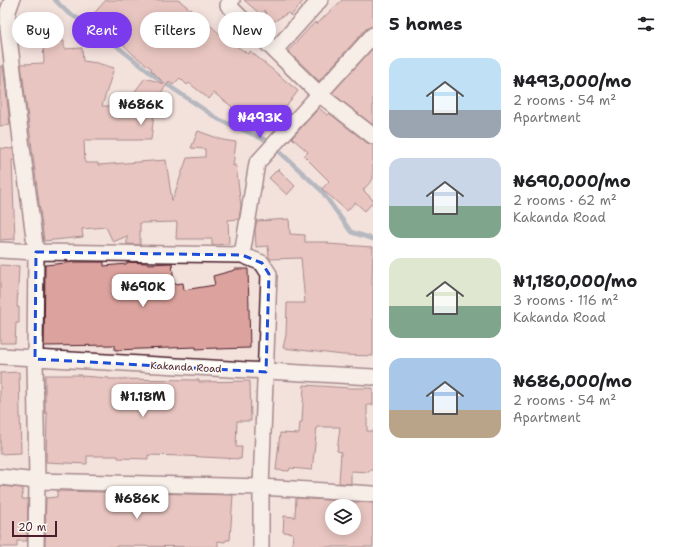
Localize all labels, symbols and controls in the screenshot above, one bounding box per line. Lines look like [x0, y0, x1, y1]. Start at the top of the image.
chip: Buy [12, 12, 64, 48]
chip: Rent [72, 12, 132, 48]
chip: Filters [140, 12, 210, 48]
chip: New [218, 12, 276, 48]
text: 5 homes [389, 13, 462, 35]
icon: filters [635, 13, 657, 35]
text: ₦493,000/mo [513, 70, 632, 92]
icon: home [421, 74, 469, 122]
pin: ₦686K [113, 92, 169, 126]
text: 2 rooms · 54 m² [513, 92, 616, 109]
text: ₦686K [118, 96, 164, 113]
pin: ₦493K [232, 105, 288, 139]
text: ₦493K [238, 109, 282, 126]
text: Apartment [513, 109, 581, 126]
text: ₦690,000/mo [513, 170, 631, 192]
icon: home [421, 174, 469, 222]
text: 2 rooms · 62 m² [513, 192, 617, 209]
text: Kakanda Road [513, 209, 606, 226]
text: ₦1,180,000/mo [513, 270, 637, 292]
pin: ₦690K [115, 274, 171, 308]
icon: home [421, 274, 469, 322]
text: ₦690K [121, 278, 165, 295]
text: 3 rooms · 116 m² [513, 292, 619, 309]
text: Kakanda Road [513, 309, 606, 326]
street label: Kakanda Road [150, 359, 223, 375]
text: ₦686,000/mo [513, 370, 632, 392]
icon: home [421, 374, 469, 422]
pin: ₦1.18M [110, 384, 176, 418]
text: ₦1.18M [120, 388, 166, 405]
text: 2 rooms · 54 m² [513, 392, 616, 409]
text: Apartment [513, 409, 581, 426]
pin: ₦686K [109, 486, 165, 520]
text: ₦686K [114, 490, 160, 507]
map controls [325, 499, 361, 535]
button: layers [325, 499, 361, 535]
scale bar [12, 519, 57, 538]
text: 20 m [18, 520, 46, 535]

